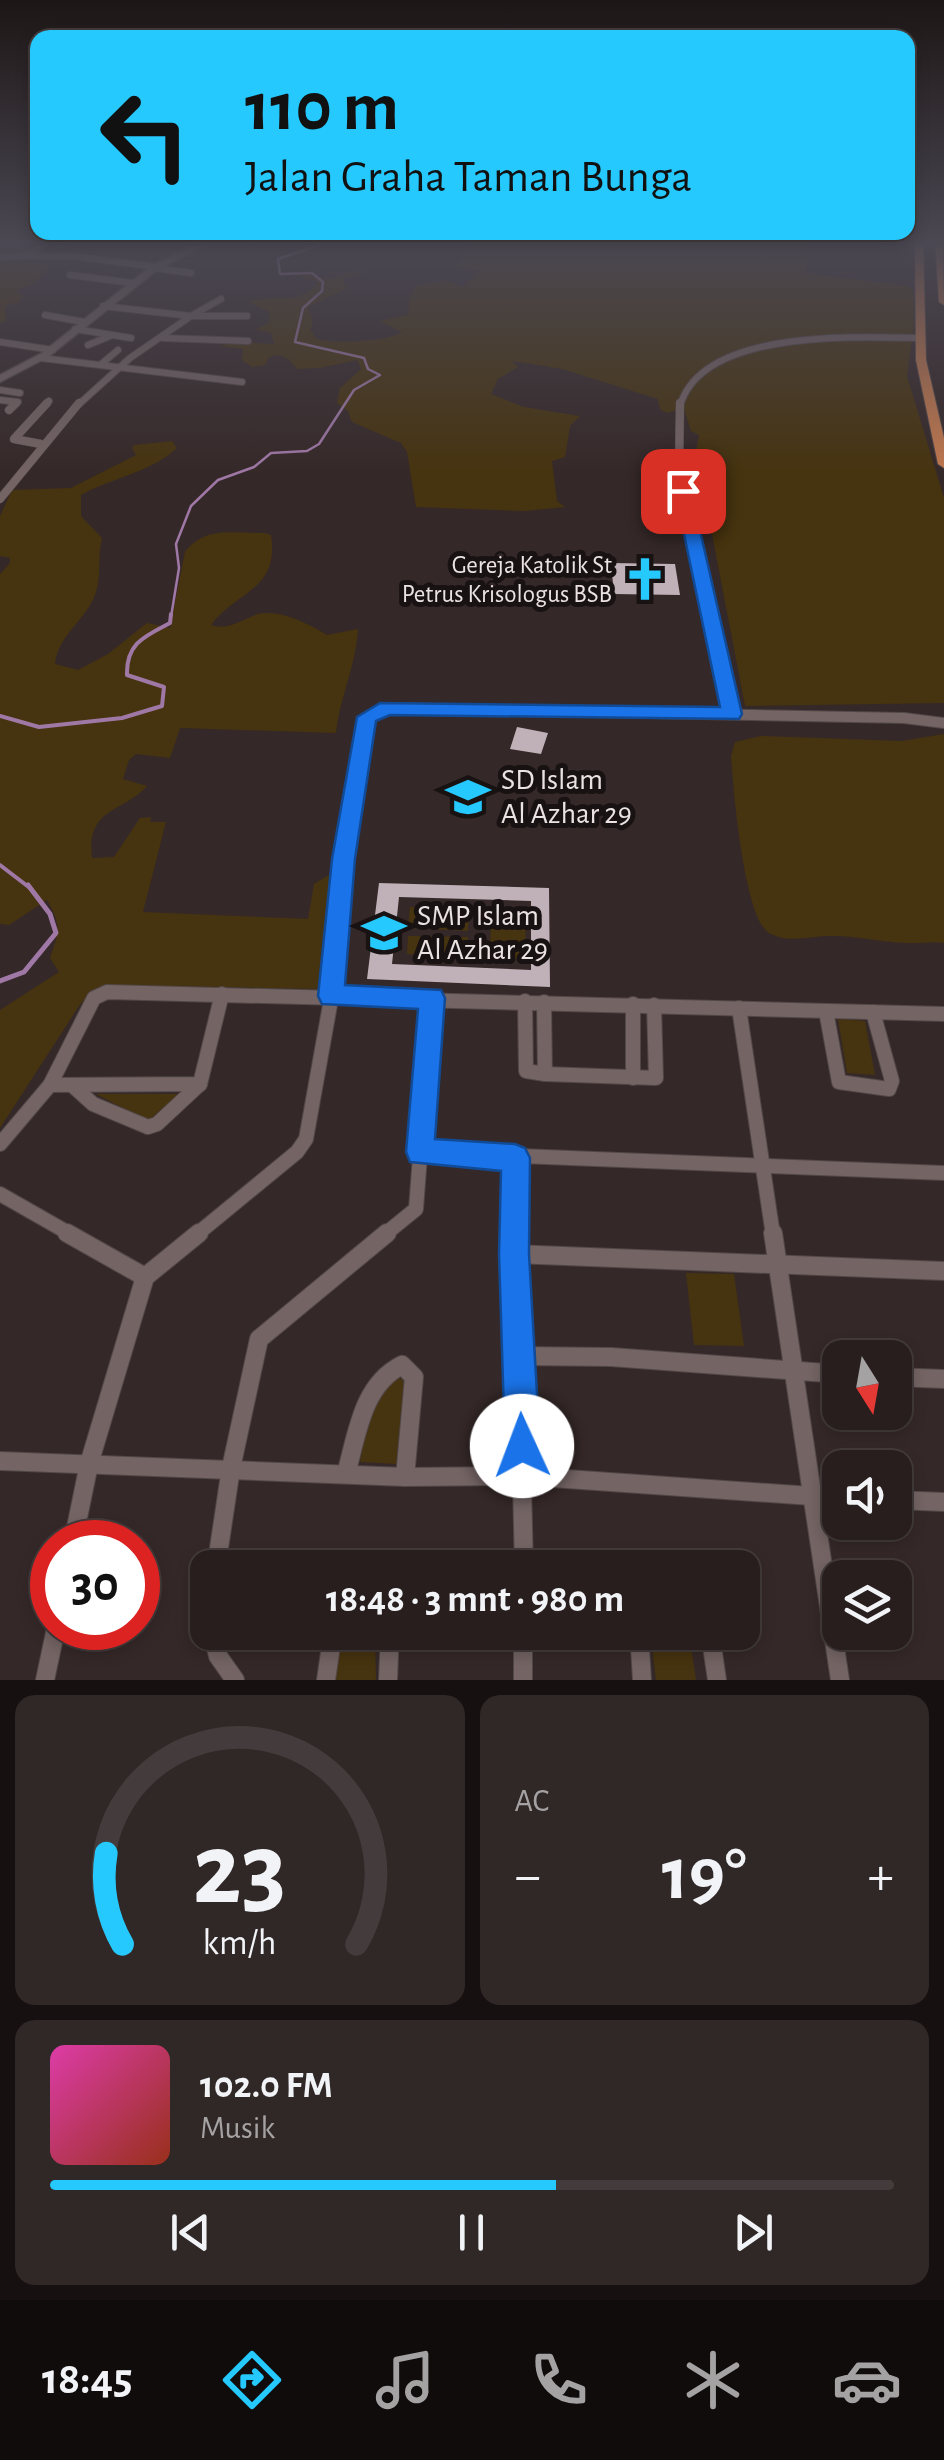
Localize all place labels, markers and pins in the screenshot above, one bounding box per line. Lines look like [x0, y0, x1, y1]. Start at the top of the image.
pin [641, 449, 726, 534]
place label: Gereja Katolik St Petrus Krisologus BSB [402, 553, 612, 607]
church icon: Gereja Katolik St Petrus Krisologus BSB [621, 555, 669, 603]
place label: SD Islam Al Azhar 29 [501, 765, 632, 829]
school or university icon: SD Islam Al Azhar 29 [444, 773, 492, 821]
place label: SMP Islam Al Azhar 29 [417, 901, 548, 965]
school or university icon: SMP Islam Al Azhar 29 [360, 909, 408, 957]

